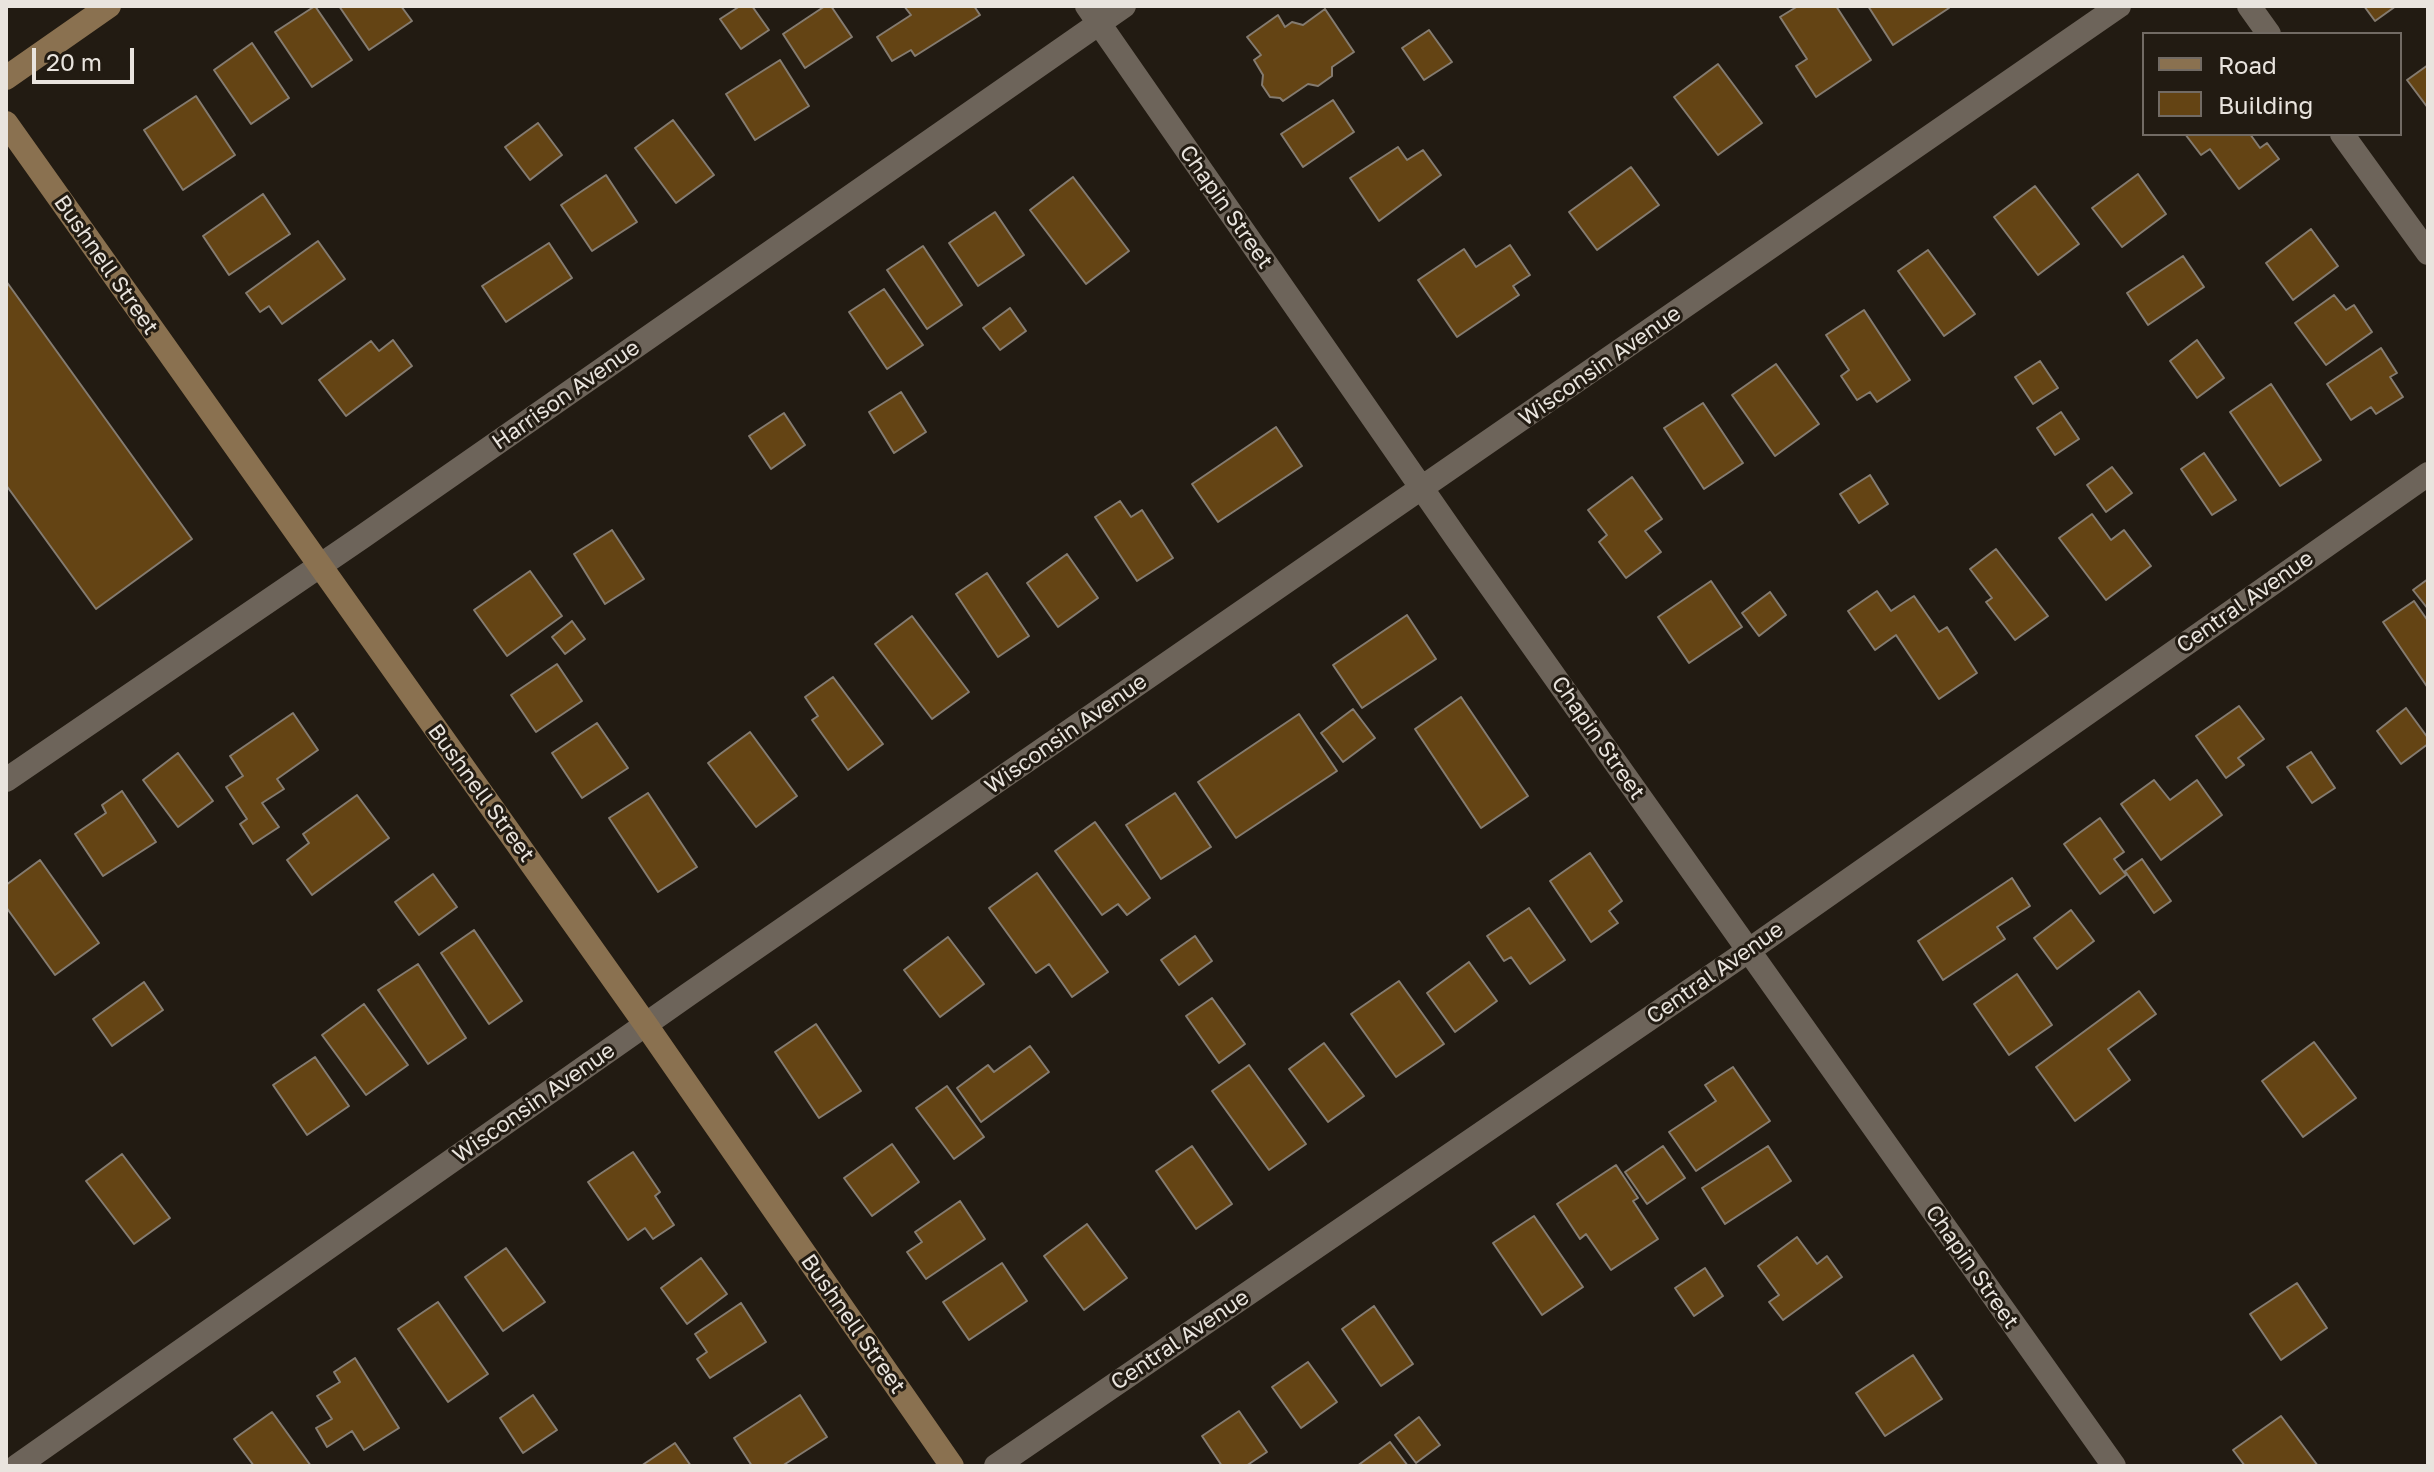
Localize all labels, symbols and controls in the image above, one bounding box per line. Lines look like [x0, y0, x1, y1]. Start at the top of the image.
scale bar [36, 32, 138, 82]
legend [2142, 32, 2402, 136]
text: 20 m [46, 47, 102, 76]
text: Road [2218, 50, 2277, 79]
text: Building [2218, 90, 2313, 119]
street label: Chapin Street [1174, 140, 1278, 274]
street label: Bushnell Street [48, 190, 164, 340]
street label: Wisconsin Avenue [1514, 300, 1686, 432]
street label: Harrison Avenue [487, 334, 645, 456]
street label: Central Avenue [2172, 545, 2318, 659]
street label: Wisconsin Avenue [980, 668, 1152, 800]
street label: Chapin Street [1546, 671, 1650, 805]
street label: Bushnell Street [422, 719, 540, 867]
street label: Central Avenue [1642, 916, 1788, 1030]
street label: Wisconsin Avenue [448, 1037, 620, 1169]
street label: Chapin Street [1920, 1200, 2024, 1334]
street label: Bushnell Street [795, 1249, 911, 1399]
street label: Central Avenue [1106, 1284, 1254, 1396]

